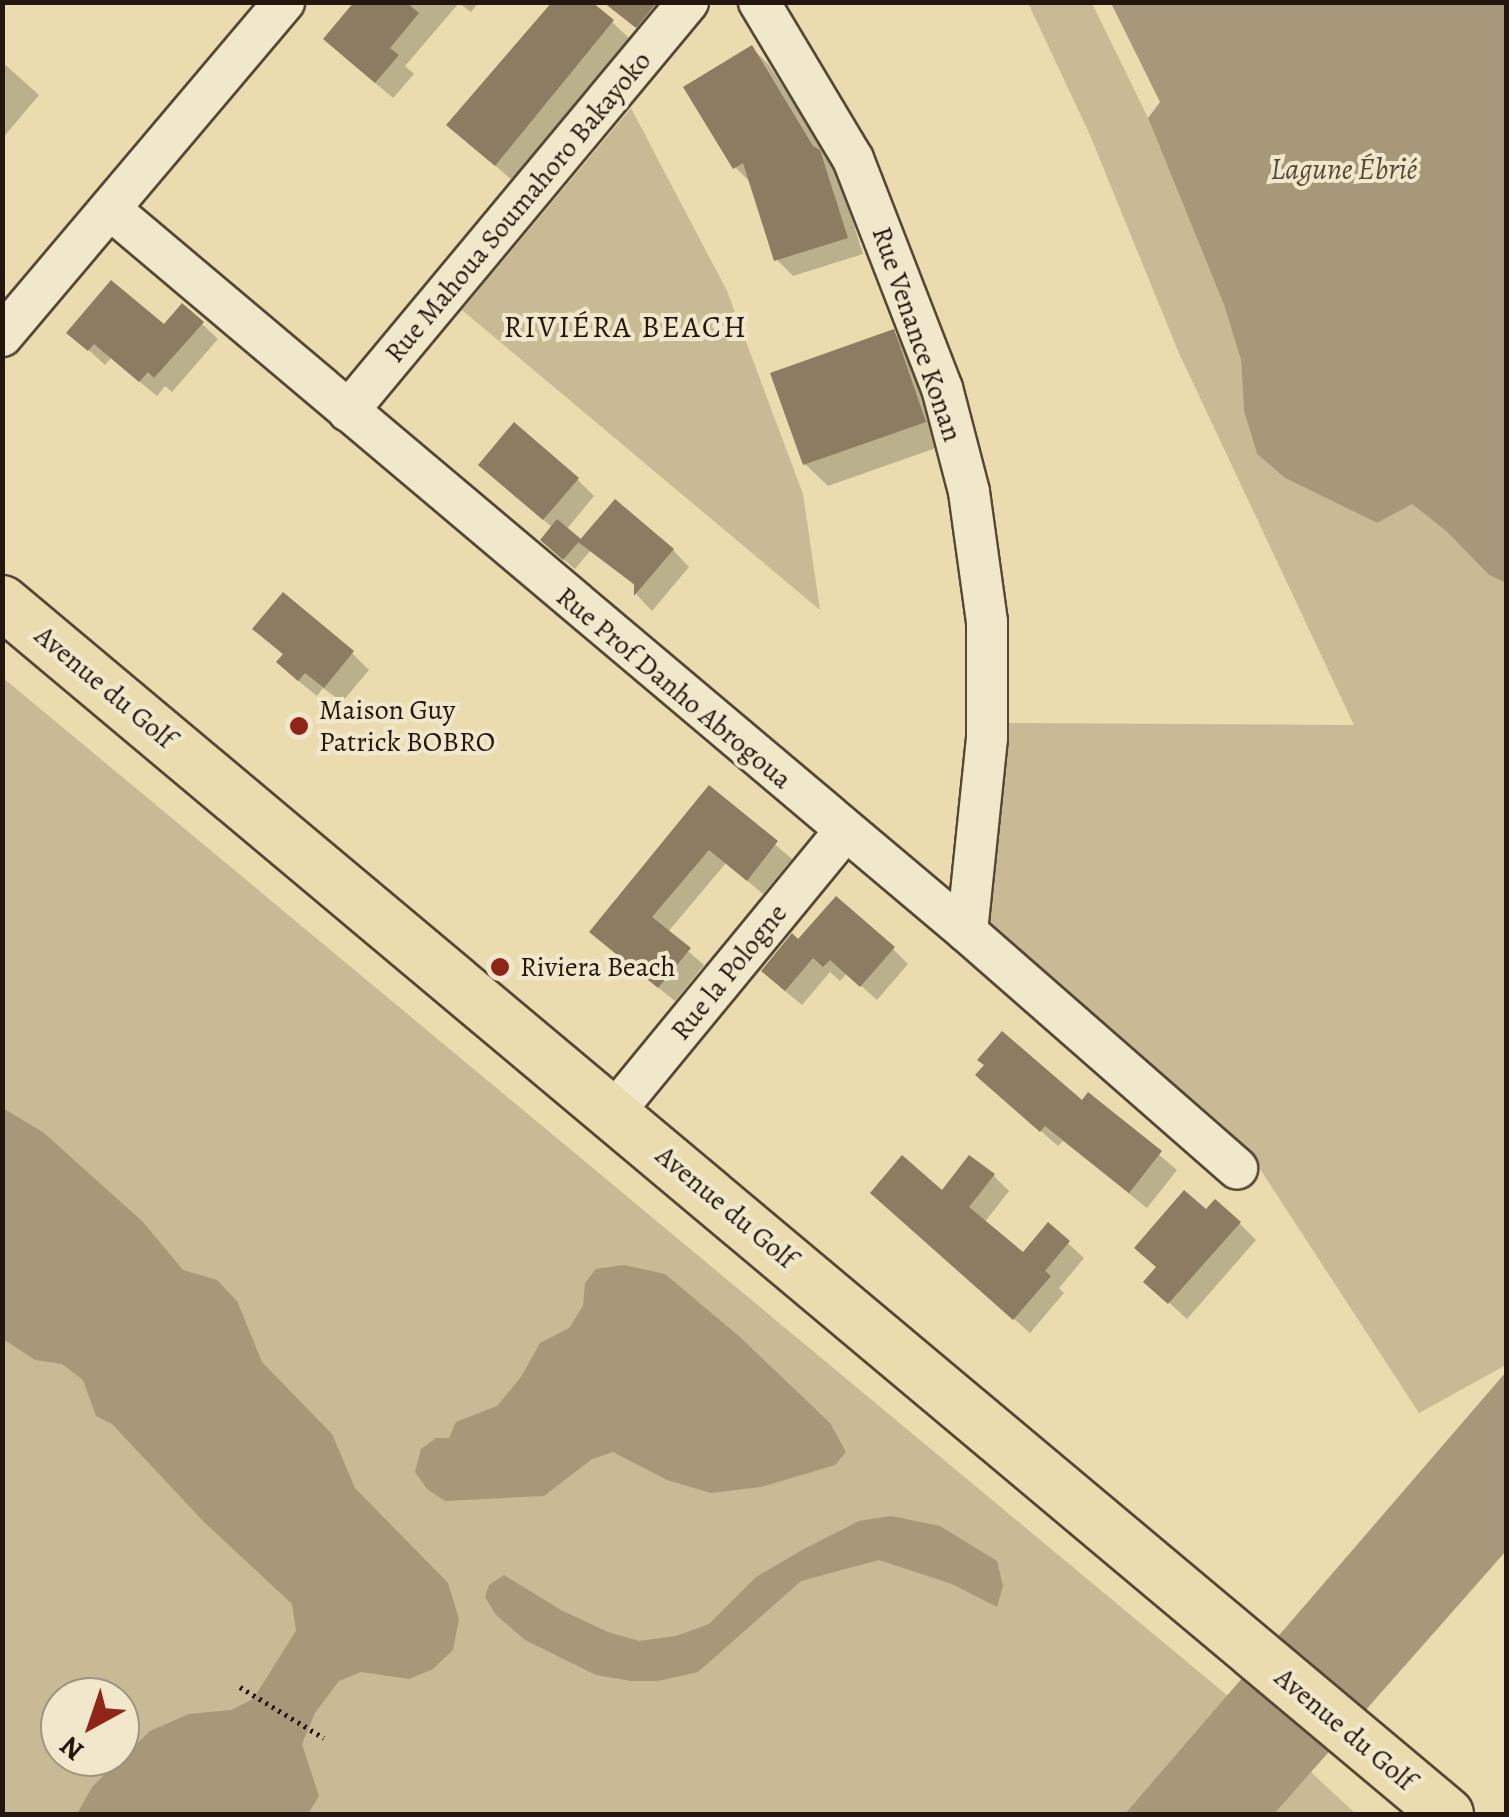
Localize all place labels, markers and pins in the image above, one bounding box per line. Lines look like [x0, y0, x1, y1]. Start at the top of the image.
place label: Maison Guy Patrick BOBRO [319, 693, 495, 759]
marker: Maison Guy Patrick BOBRO [288, 715, 310, 737]
place label: Riviera Beach [520, 950, 676, 984]
marker: Riviera Beach [489, 956, 511, 978]

